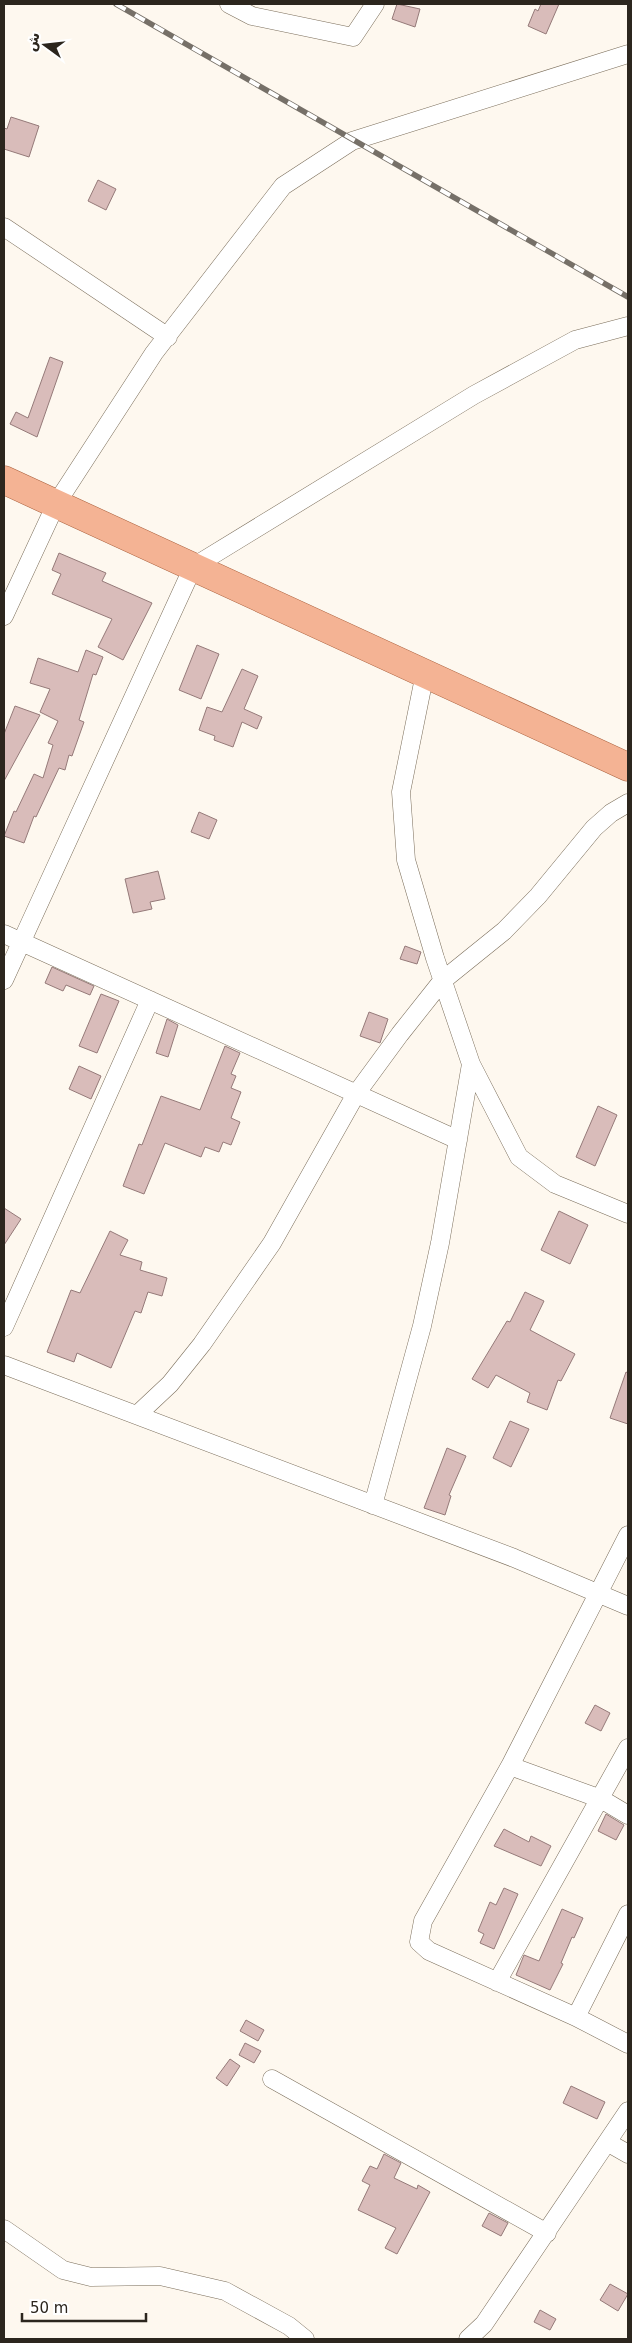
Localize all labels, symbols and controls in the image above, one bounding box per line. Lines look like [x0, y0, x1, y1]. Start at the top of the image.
north arrow [20, 20, 70, 70]
text: ش [22, 30, 43, 53]
scale bar [22, 2290, 146, 2322]
text: 50 m [30, 2299, 68, 2317]

